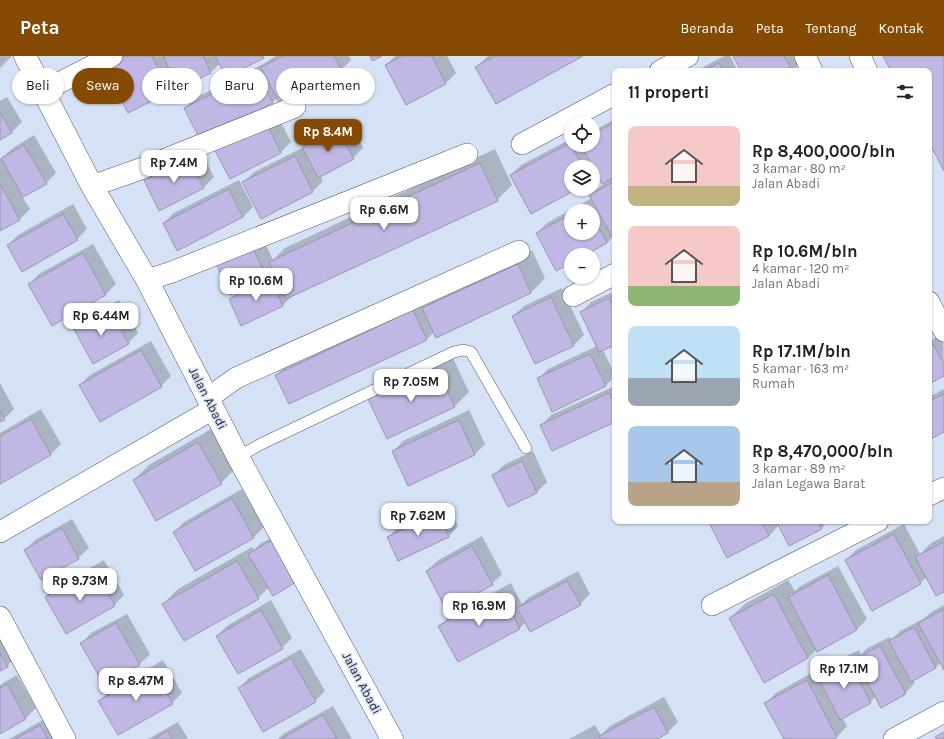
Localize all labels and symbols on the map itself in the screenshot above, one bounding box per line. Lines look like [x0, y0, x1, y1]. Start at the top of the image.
pin: Rp 8.4M [291, 119, 365, 153]
pin: Rp 7.4M [137, 150, 211, 184]
pin: Rp 6.6M [347, 197, 421, 231]
pin: Rp 10.6M [215, 268, 297, 302]
pin: Rp 6.44M [60, 303, 142, 337]
street label: Jalan Abadi [186, 364, 230, 432]
pin: Rp 7.05M [370, 369, 452, 403]
pin: Rp 7.62M [377, 503, 459, 537]
pin: Rp 9.73M [39, 568, 121, 602]
pin: Rp 16.9M [438, 593, 520, 627]
street label: Jalan Abadi [339, 649, 385, 717]
pin: Rp 17.1M [803, 656, 885, 690]
pin: Rp 8.47M [95, 668, 177, 702]

